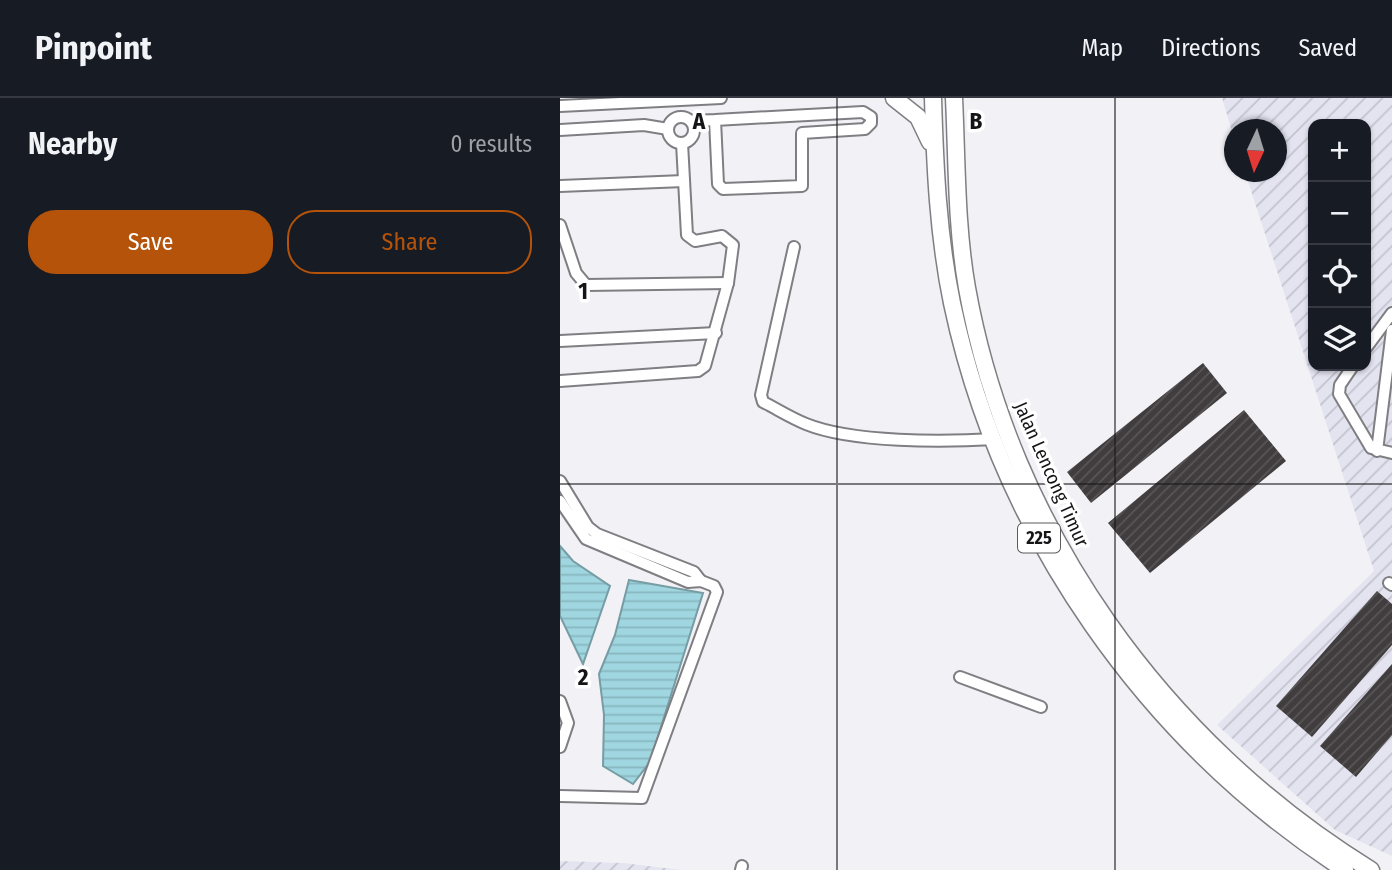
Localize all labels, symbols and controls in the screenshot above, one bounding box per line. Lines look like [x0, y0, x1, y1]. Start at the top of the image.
text: Pinpoint [35, 28, 152, 68]
text: Map [1082, 34, 1123, 62]
text: Directions [1161, 34, 1260, 62]
text: Saved [1298, 34, 1357, 62]
text: A [692, 107, 706, 135]
text: B [970, 107, 983, 135]
north arrow [1224, 119, 1287, 182]
map controls [1308, 119, 1371, 371]
button: + [1308, 119, 1371, 182]
text: Nearby [28, 126, 117, 162]
text: 0 results [451, 130, 532, 158]
button: − [1308, 182, 1371, 245]
button: Save [28, 210, 273, 274]
button: Share [287, 210, 532, 274]
button: locate [1308, 245, 1371, 308]
text: 1 [578, 277, 588, 305]
button: layers [1308, 308, 1371, 371]
street label: Jalan Lencong Timur [1009, 398, 1094, 551]
road number: 225 [1018, 524, 1060, 552]
text: 2 [577, 663, 589, 691]

